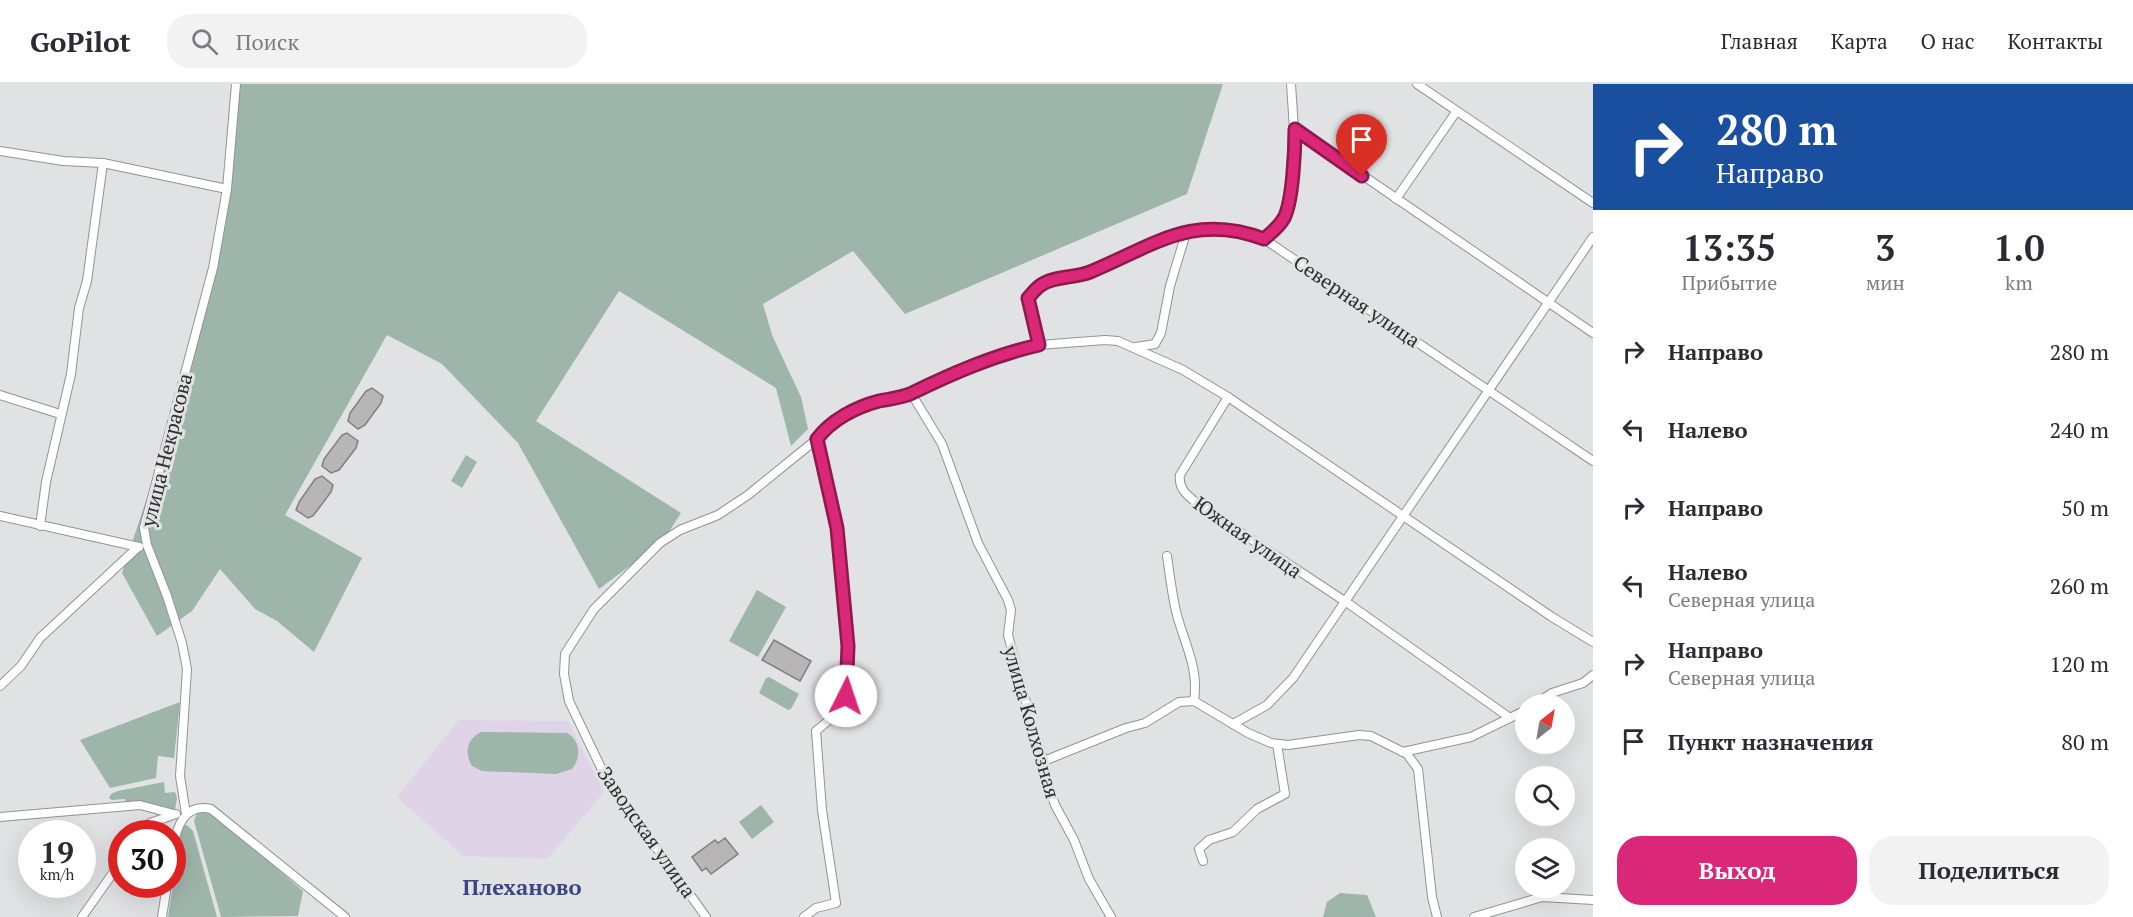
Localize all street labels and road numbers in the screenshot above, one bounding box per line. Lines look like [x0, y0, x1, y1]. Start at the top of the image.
street label: Северная улица [1288, 249, 1426, 353]
street label: улица Некрасова [134, 370, 198, 531]
street label: Южная улица [1188, 490, 1308, 584]
street label: улица Колхозная [997, 642, 1067, 801]
street label: Заводская улица [592, 761, 702, 903]

